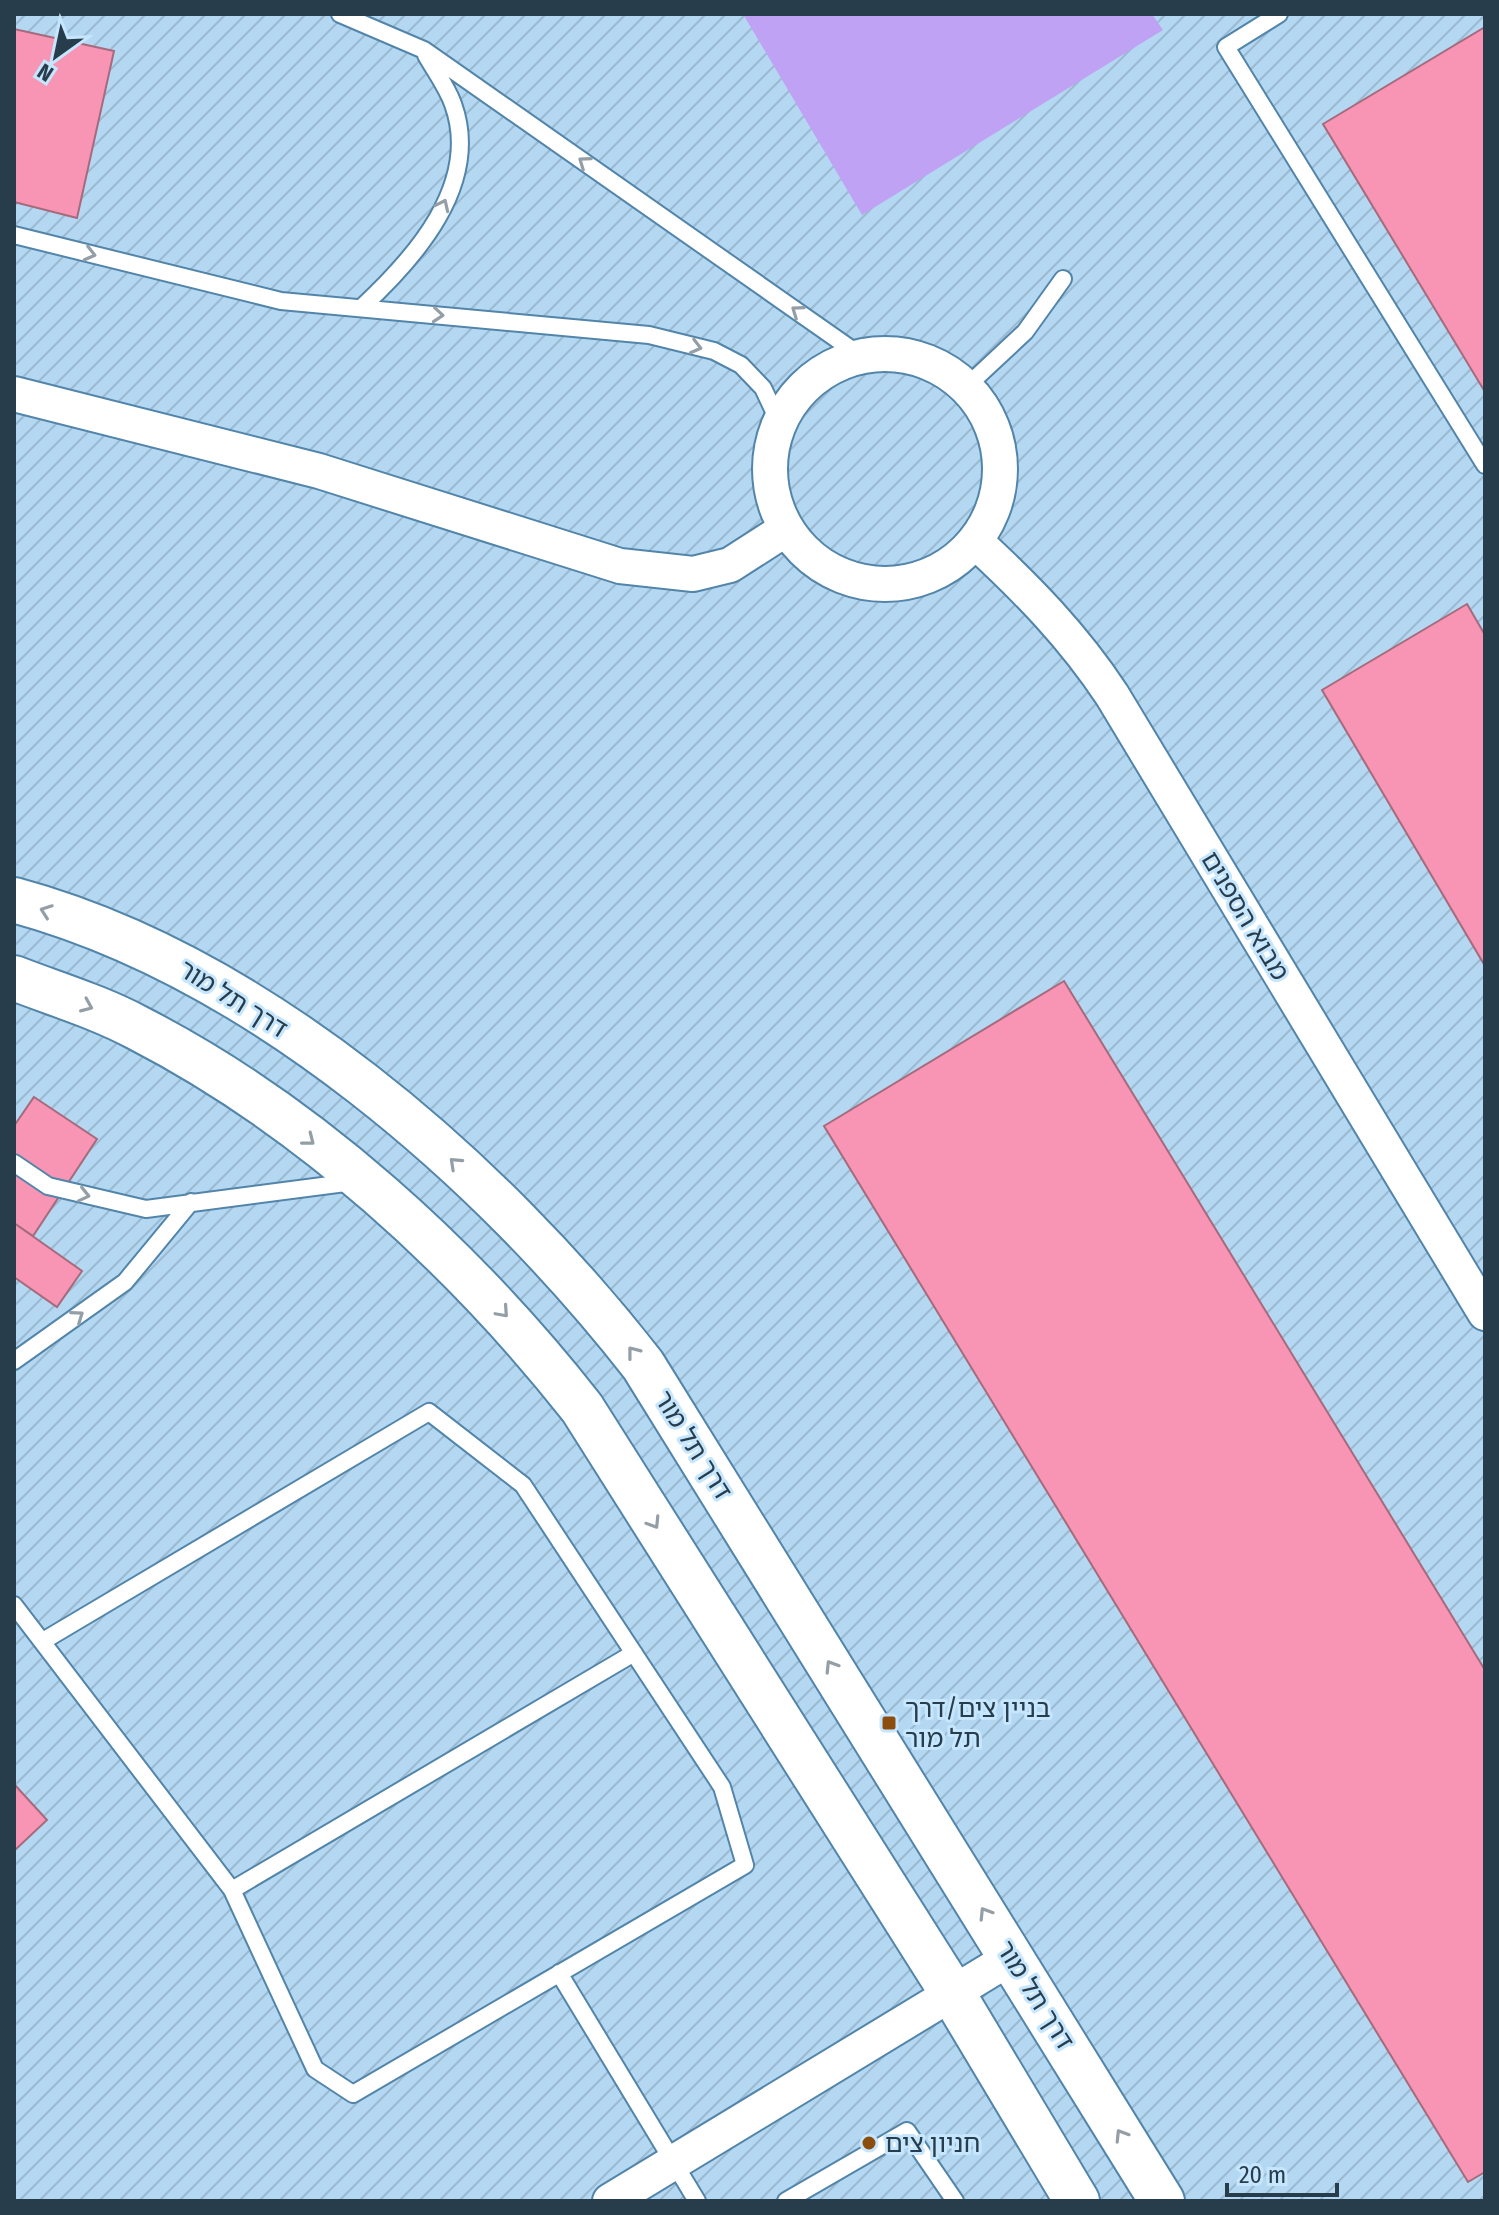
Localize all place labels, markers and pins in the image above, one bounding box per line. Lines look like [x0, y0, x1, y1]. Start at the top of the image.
place label: בניין צים/דרך תל מור [905, 1693, 1051, 1754]
marker: בניין צים/דרך תל מור [880, 1714, 898, 1732]
place label: חניון צים [885, 2128, 980, 2159]
marker: חניון צים [860, 2134, 878, 2152]

